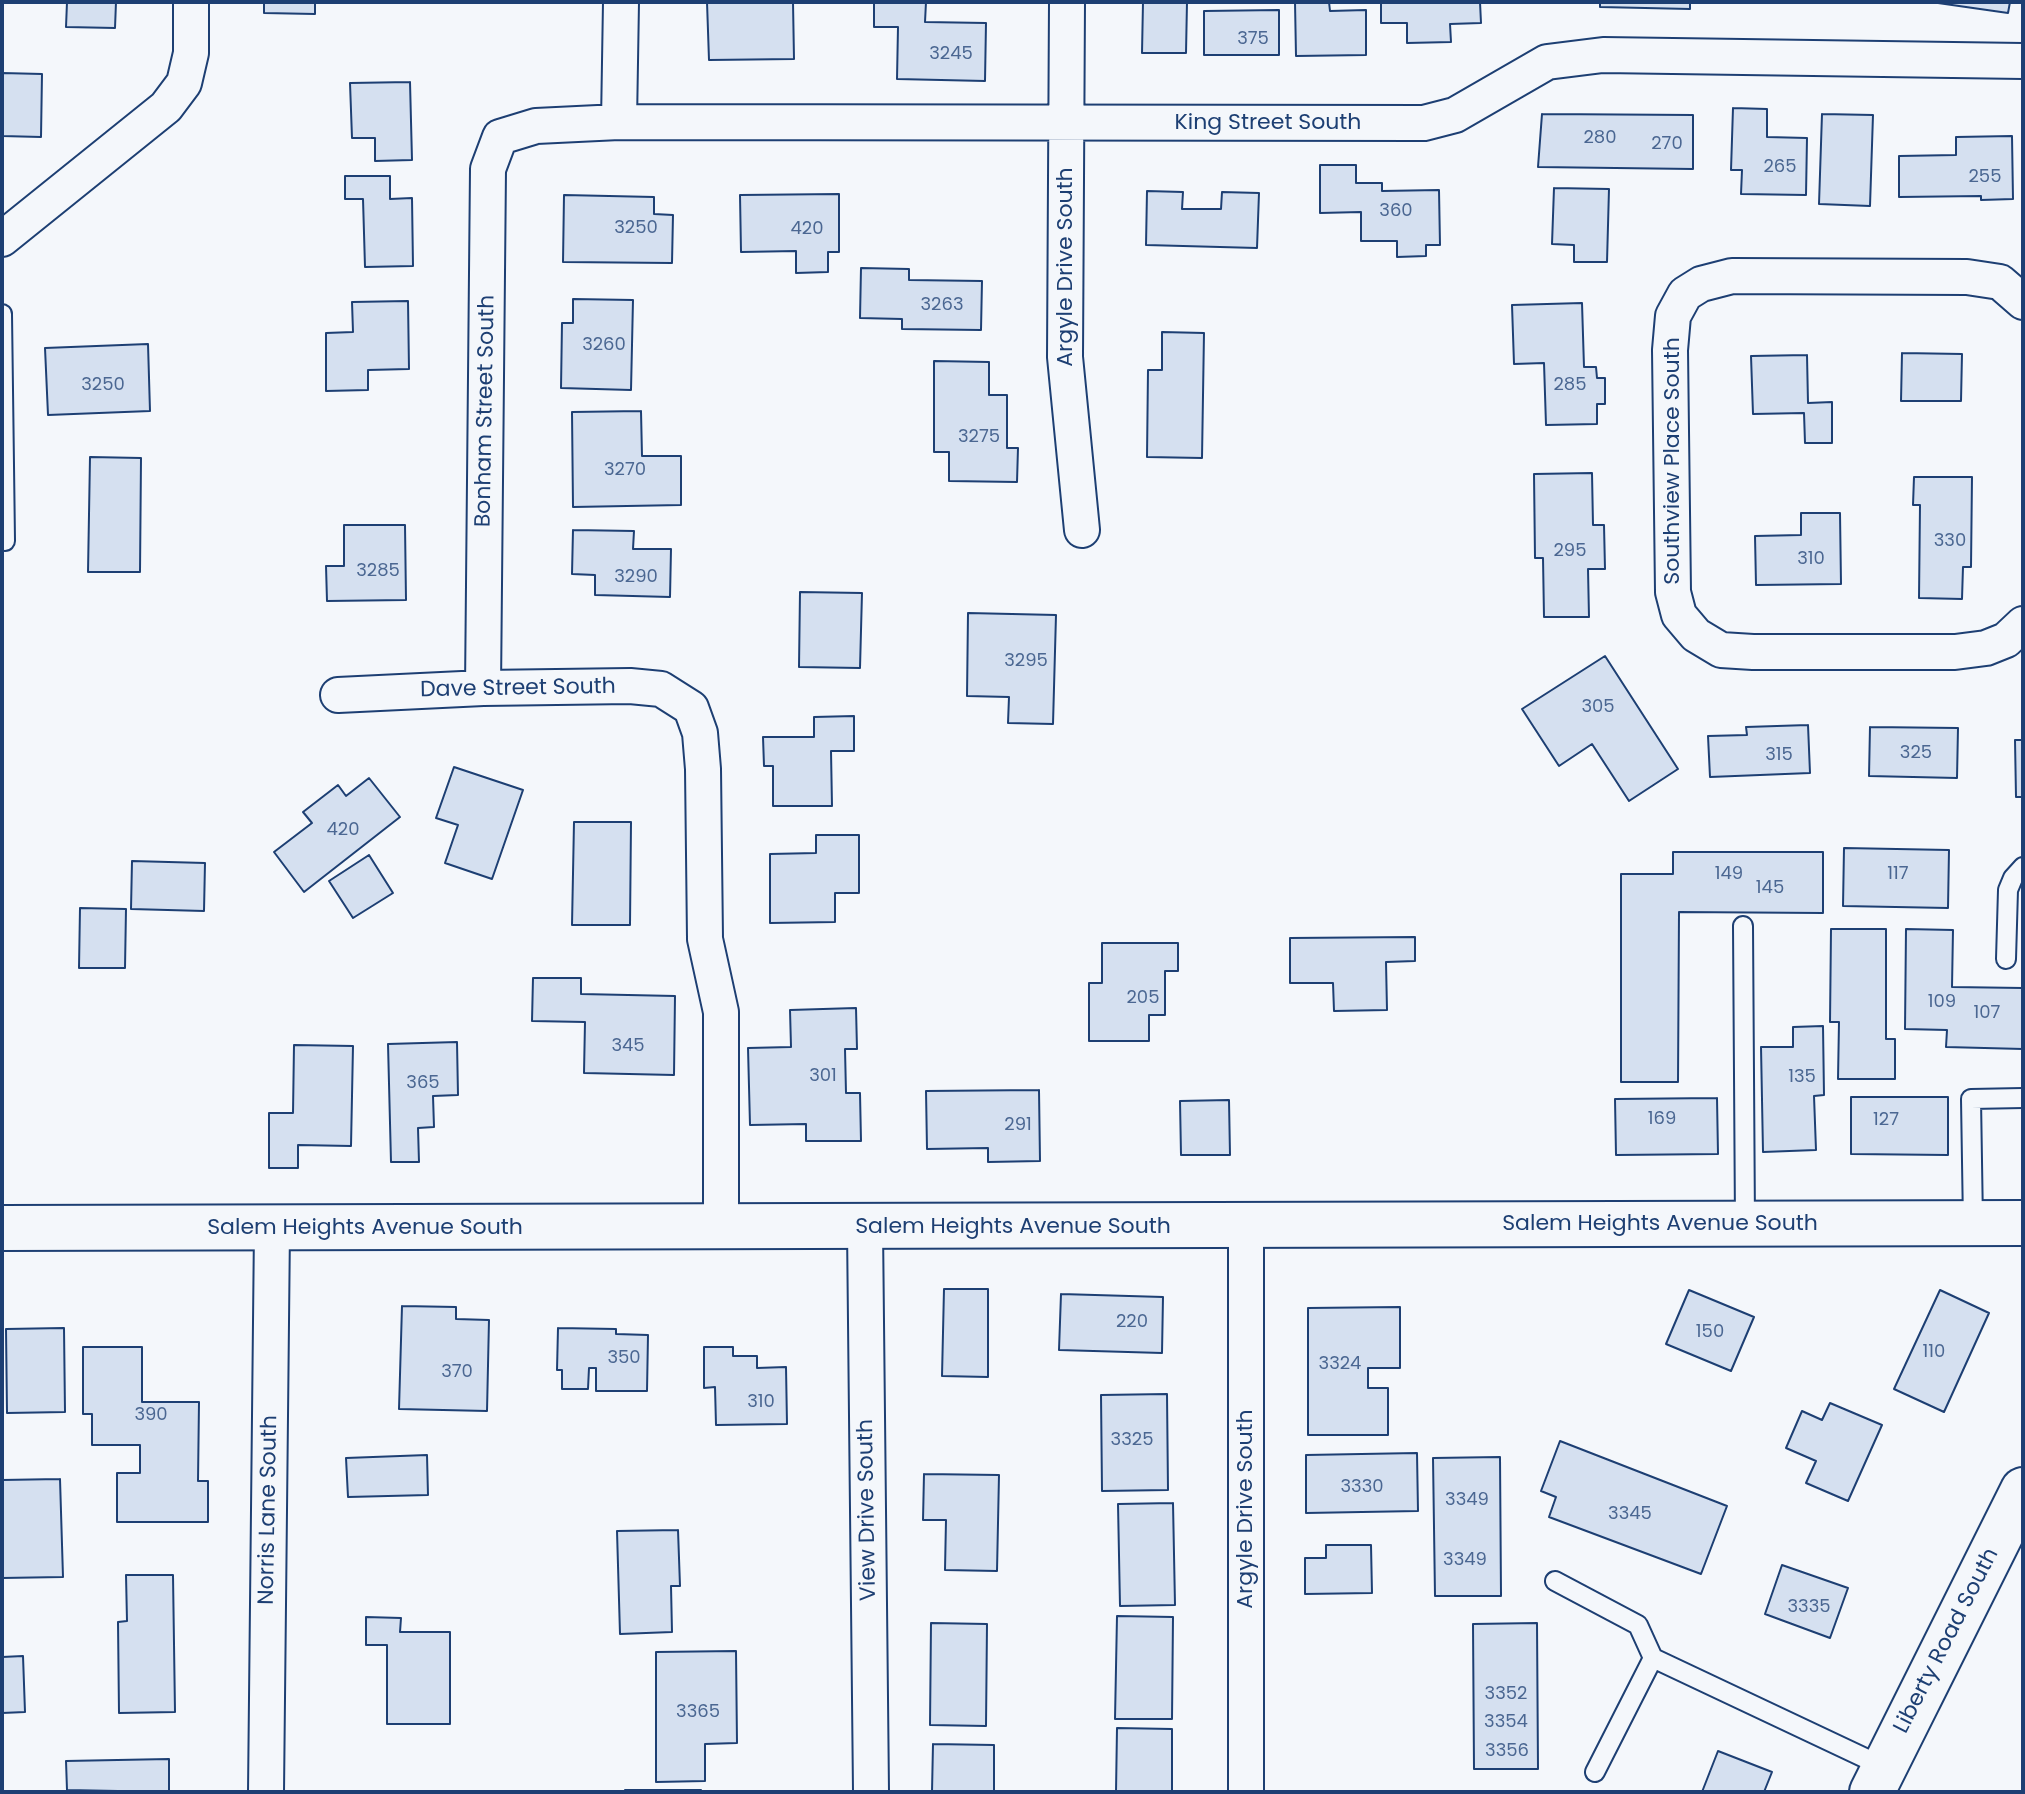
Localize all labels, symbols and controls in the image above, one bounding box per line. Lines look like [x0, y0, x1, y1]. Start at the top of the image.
house number: 375 [1237, 28, 1269, 50]
house number: 3245 [929, 43, 973, 65]
street label: King Street South [1175, 110, 1361, 136]
house number: 280 [1583, 127, 1617, 149]
house number: 270 [1651, 133, 1683, 155]
house number: 265 [1763, 156, 1797, 178]
house number: 255 [1969, 166, 2001, 188]
street label: Argyle Drive South [1053, 167, 1079, 367]
house number: 360 [1379, 200, 1413, 222]
house number: 3250 [614, 217, 658, 239]
house number: 420 [791, 218, 823, 240]
street label: Bonham Street South [471, 294, 501, 528]
house number: 3263 [921, 294, 963, 316]
house number: 3260 [582, 334, 626, 356]
street label: Southview Place South [1660, 337, 1686, 585]
house number: 3250 [81, 374, 125, 396]
house number: 285 [1553, 374, 1587, 396]
house number: 3275 [958, 426, 1000, 448]
house number: 3270 [604, 459, 646, 481]
house number: 330 [1934, 530, 1966, 552]
house number: 295 [1554, 540, 1586, 562]
house number: 310 [1797, 548, 1825, 570]
house number: 3285 [356, 560, 400, 582]
house number: 3290 [614, 566, 658, 588]
house number: 3295 [1004, 650, 1048, 672]
street label: Dave Street South [420, 674, 616, 704]
house number: 305 [1581, 696, 1615, 718]
house number: 325 [1900, 742, 1932, 764]
house number: 315 [1765, 744, 1793, 766]
house number: 420 [327, 819, 359, 841]
house number: 149 [1715, 863, 1743, 885]
house number: 117 [1887, 863, 1909, 885]
house number: 145 [1756, 877, 1784, 899]
house number: 205 [1127, 987, 1159, 1009]
house number: 109 [1928, 991, 1956, 1013]
house number: 107 [1974, 1002, 2000, 1024]
house number: 345 [611, 1035, 645, 1057]
house number: 301 [809, 1065, 837, 1087]
house number: 135 [1788, 1066, 1816, 1088]
house number: 365 [406, 1072, 440, 1094]
house number: 169 [1648, 1108, 1676, 1130]
house number: 127 [1873, 1109, 1899, 1131]
house number: 291 [1004, 1114, 1032, 1136]
street label: Salem Heights Avenue South [1502, 1211, 1818, 1237]
street label: Salem Heights Avenue South [855, 1214, 1171, 1240]
street label: Salem Heights Avenue South [207, 1215, 523, 1241]
house number: 220 [1116, 1311, 1148, 1333]
house number: 150 [1696, 1321, 1724, 1343]
house number: 110 [1923, 1341, 1945, 1363]
house number: 350 [607, 1347, 641, 1369]
house number: 3324 [1319, 1353, 1361, 1375]
house number: 370 [441, 1361, 473, 1383]
house number: 310 [747, 1391, 775, 1413]
house number: 390 [134, 1404, 168, 1426]
street label: Argyle Drive South [1233, 1409, 1259, 1609]
street label: Norris Lane South [254, 1415, 284, 1605]
street label: View Drive South [853, 1419, 883, 1601]
house number: 3325 [1111, 1429, 1153, 1451]
house number: 3330 [1340, 1476, 1384, 1498]
house number: 3349 [1445, 1489, 1489, 1511]
house number: 3345 [1608, 1503, 1652, 1525]
street label: Liberty Road South [1889, 1544, 2005, 1738]
house number: 3349 [1443, 1549, 1487, 1571]
house number: 3335 [1787, 1596, 1831, 1618]
house number: 3352 [1485, 1683, 1527, 1705]
house number: 3365 [676, 1701, 720, 1723]
house number: 3354 [1484, 1711, 1528, 1733]
house number: 3356 [1485, 1740, 1529, 1762]

